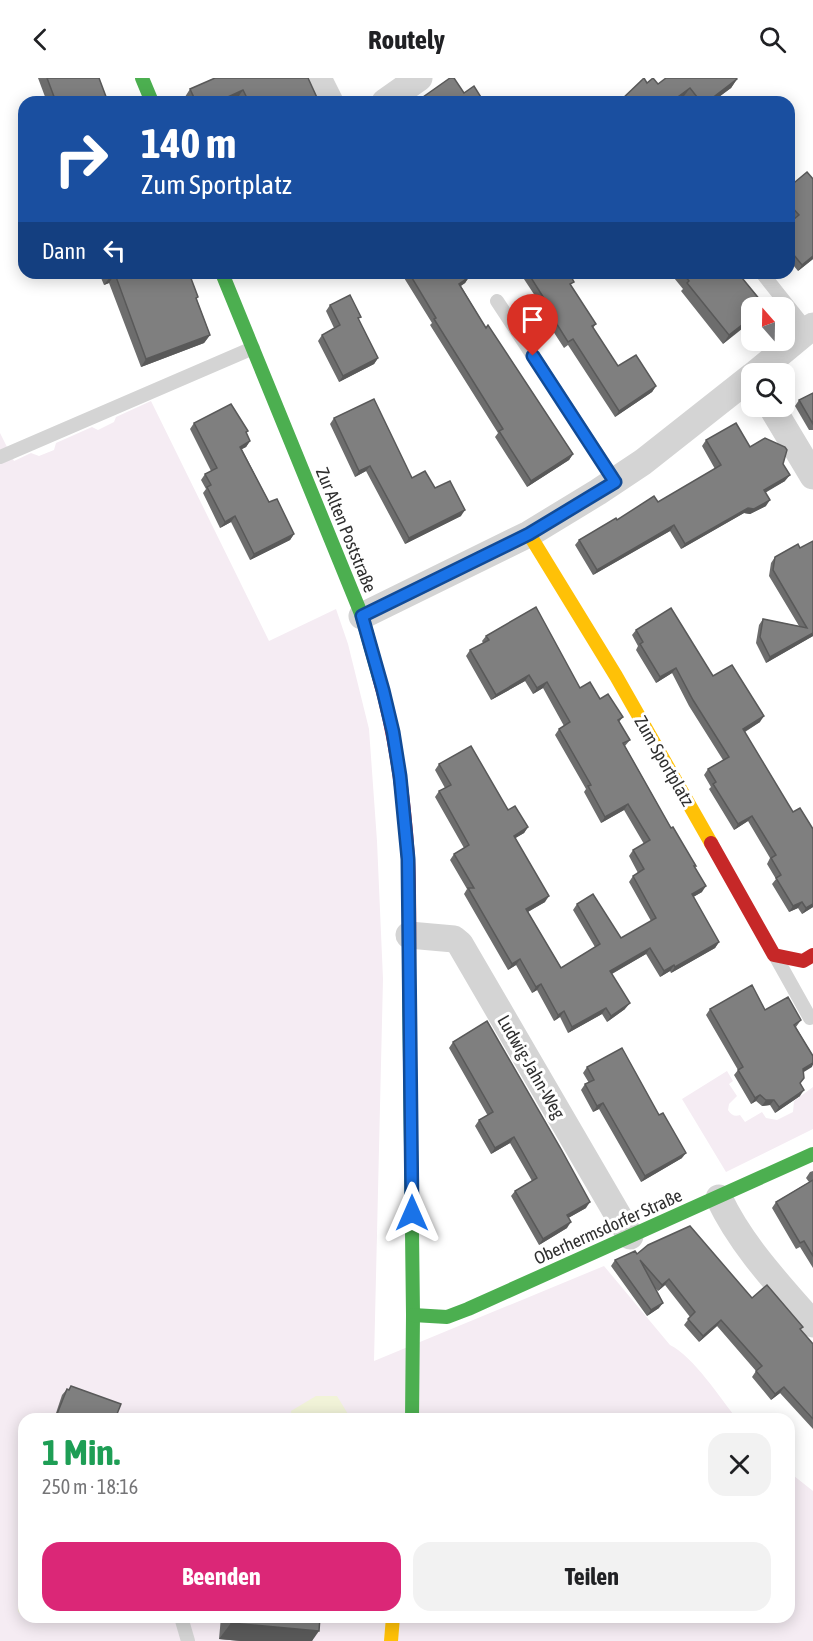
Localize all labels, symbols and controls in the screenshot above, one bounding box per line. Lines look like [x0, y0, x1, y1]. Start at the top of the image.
icon: back [24, 23, 57, 56]
icon: search [756, 23, 789, 56]
text: Routely [368, 24, 445, 55]
text: 140 m [141, 119, 236, 167]
icon: right [42, 120, 120, 198]
text: Zum Sportplatz [141, 169, 292, 200]
icon: left [98, 234, 131, 267]
text: Dann [42, 238, 86, 264]
pin [507, 294, 558, 356]
north arrow [741, 297, 795, 351]
map controls [741, 297, 795, 417]
icon: arrive [516, 303, 549, 336]
button: search [741, 363, 795, 417]
street label: Zur Alten Poststraße [312, 464, 381, 595]
street label: Zum Sportplatz [630, 712, 699, 810]
street label: Ludwig-Jahn-Weg [493, 1011, 570, 1122]
position arrow [380, 1181, 444, 1245]
street label: Oberhermsdorfer Straße [531, 1184, 685, 1269]
text: 1 Min. [42, 1431, 120, 1473]
button: close [708, 1433, 771, 1496]
text: 250 m · 18:16 [42, 1475, 138, 1498]
button: Beenden [42, 1542, 401, 1611]
button: Teilen [413, 1542, 771, 1611]

